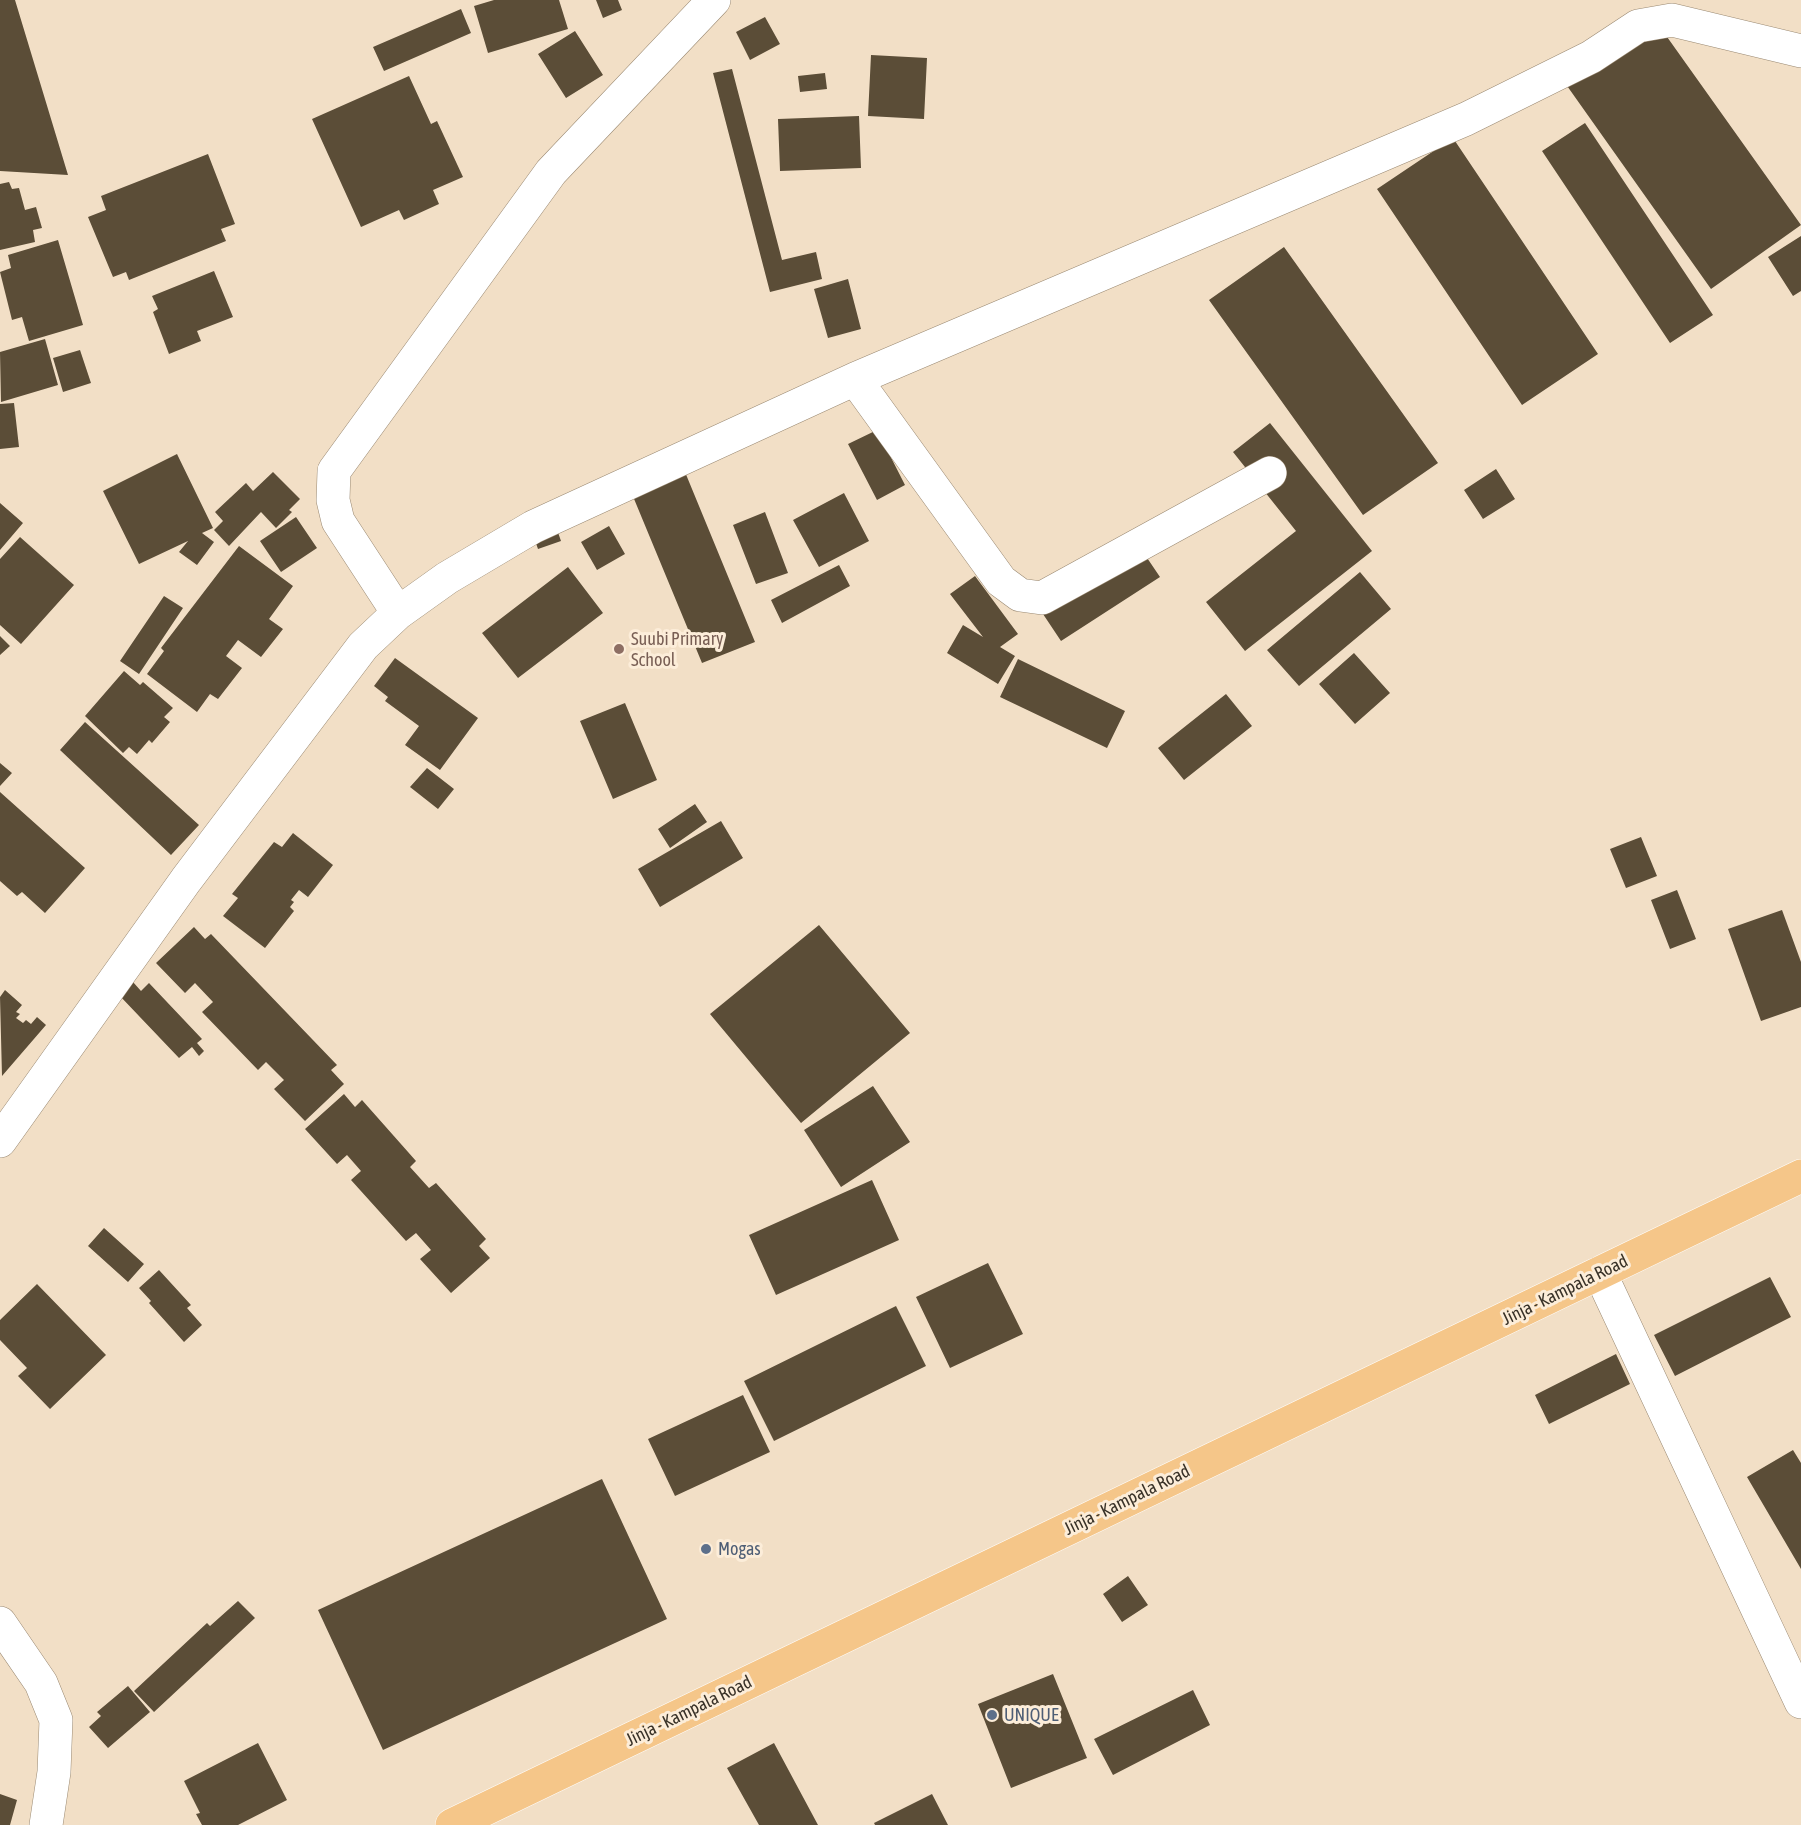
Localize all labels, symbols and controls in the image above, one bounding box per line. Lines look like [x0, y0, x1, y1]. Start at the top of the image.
place label: Suubi Primary School [631, 628, 723, 670]
marker: Suubi Primary School [612, 642, 626, 656]
street label: Jinja - Kampala Road [1499, 1250, 1631, 1330]
street label: Jinja - Kampala Road [1061, 1460, 1193, 1540]
place label: Mogas [718, 1538, 761, 1560]
marker: Mogas [699, 1542, 713, 1556]
street label: Jinja - Kampala Road [623, 1671, 755, 1751]
place label: UNIQUE [1004, 1704, 1059, 1726]
marker: UNIQUE [985, 1708, 999, 1722]

